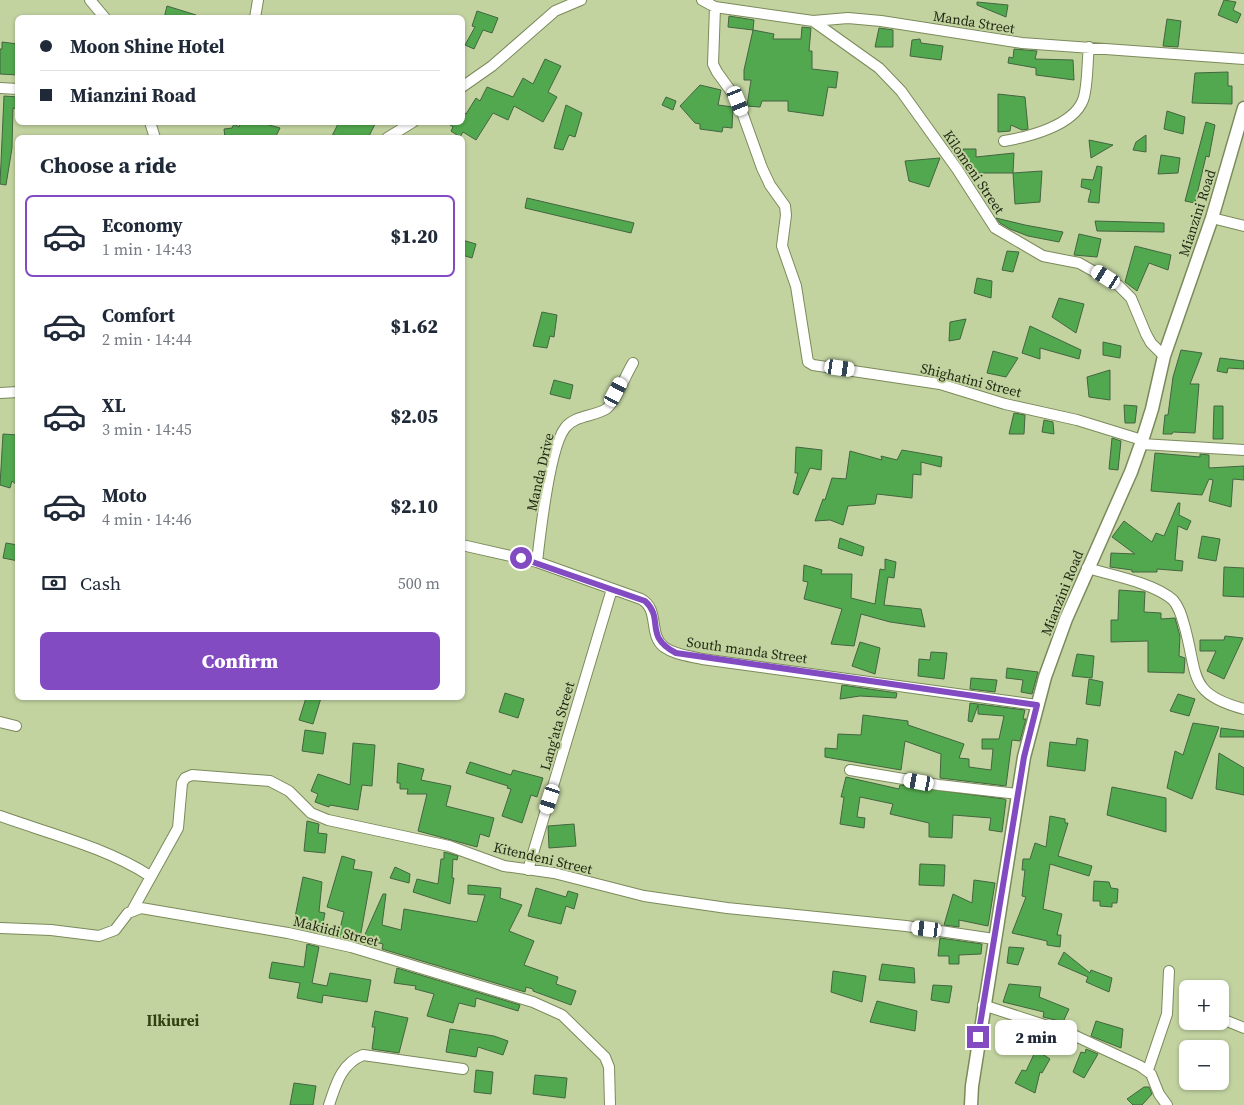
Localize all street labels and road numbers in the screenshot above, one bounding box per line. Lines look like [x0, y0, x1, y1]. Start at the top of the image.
street label: Manda Street [932, 6, 1017, 38]
street label: Kilomeni Street [939, 126, 1010, 218]
street label: Mianzini Road [1173, 167, 1221, 259]
street label: Shighatini Street [919, 358, 1024, 402]
street label: Manda Drive [521, 431, 559, 513]
street label: Mianzini Road [1036, 547, 1088, 639]
street label: South manda Street [685, 632, 809, 668]
street label: Lang'ata Street [535, 679, 579, 773]
street label: Kitendeni Street [492, 837, 595, 879]
street label: Makiidi Street [291, 911, 381, 951]

